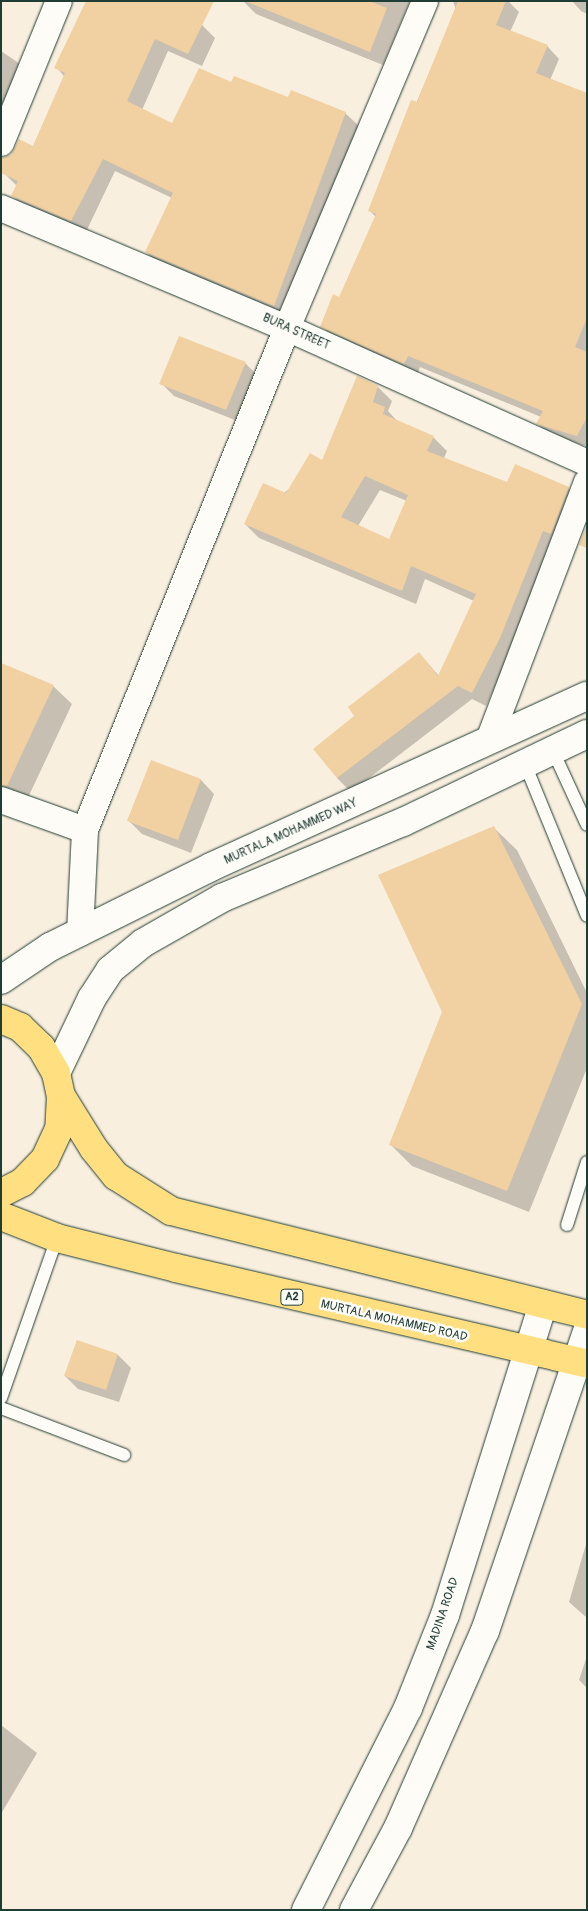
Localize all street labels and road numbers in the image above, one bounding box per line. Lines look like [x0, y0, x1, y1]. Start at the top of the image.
street label: BURA STREET [260, 311, 332, 353]
street label: MURTALA MOHAMMED WAY [222, 796, 360, 868]
road number: A2 [280, 1288, 304, 1305]
street label: MURTALA MOHAMMED ROAD [319, 1297, 469, 1345]
street label: MADINA ROAD [424, 1576, 462, 1652]

